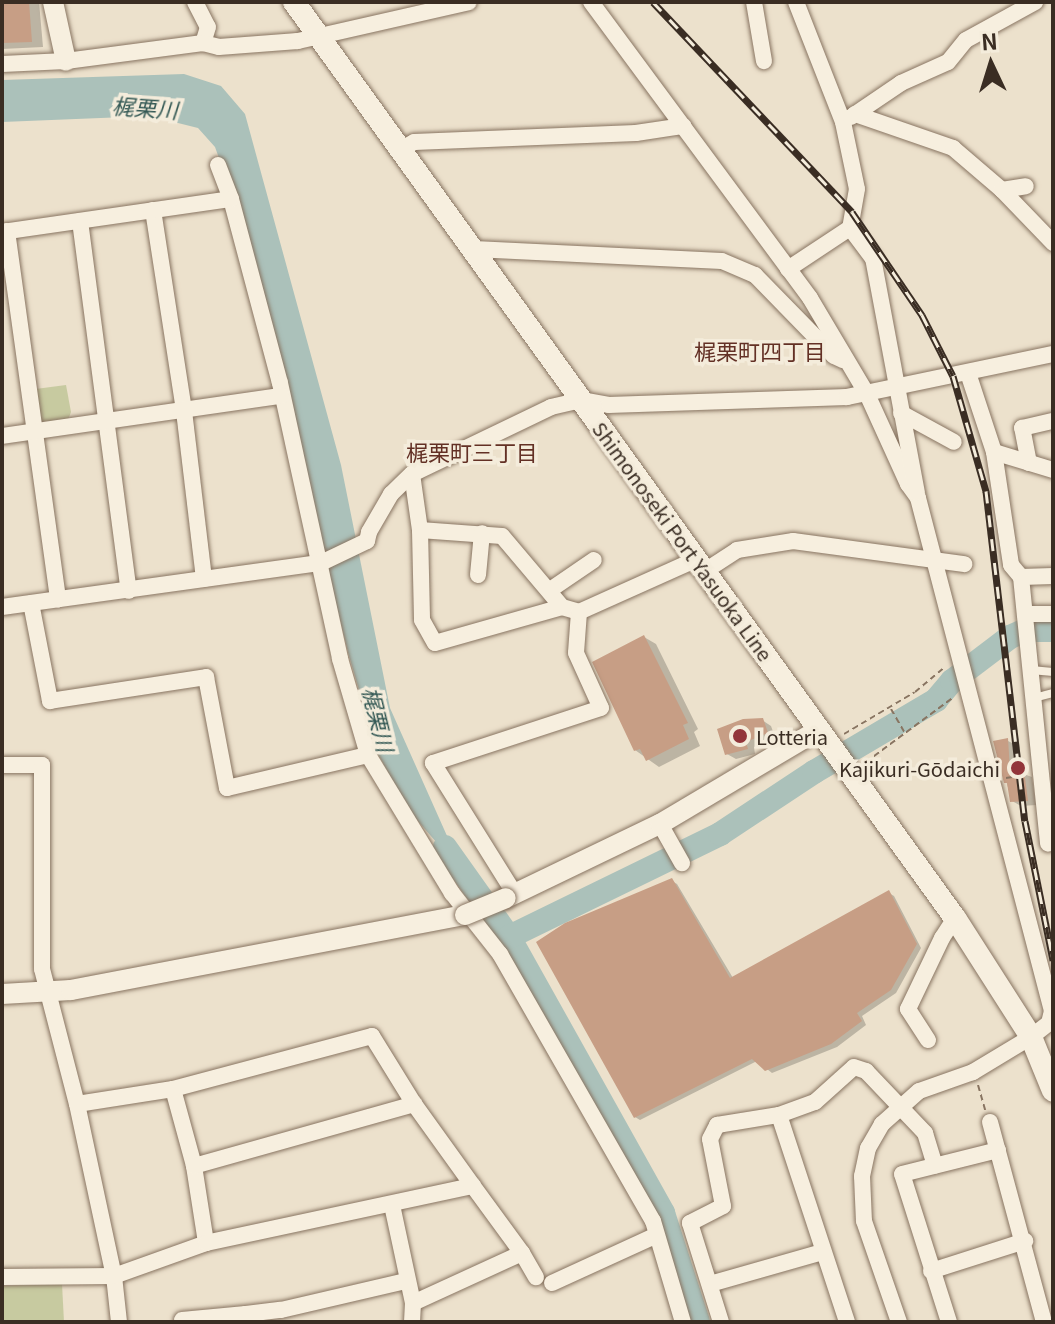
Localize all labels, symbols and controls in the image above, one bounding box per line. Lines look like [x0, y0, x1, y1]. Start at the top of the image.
north arrow [951, 24, 1031, 104]
text: N [980, 24, 999, 57]
water label: 梶栗川 [111, 92, 179, 122]
district label: 梶栗町四丁目 [694, 338, 826, 364]
street label: Shimonoseki Port Yasuoka Line [588, 417, 778, 665]
district label: 梶栗町三丁目 [406, 439, 538, 465]
water label: 梶栗川 [358, 684, 400, 754]
place label: Lotteria [756, 724, 828, 748]
marker: Lotteria [731, 727, 749, 745]
place label: Kajikuri-Gōdaichi [839, 756, 1000, 780]
marker: Kajikuri-Gōdaichi [1007, 757, 1029, 779]

